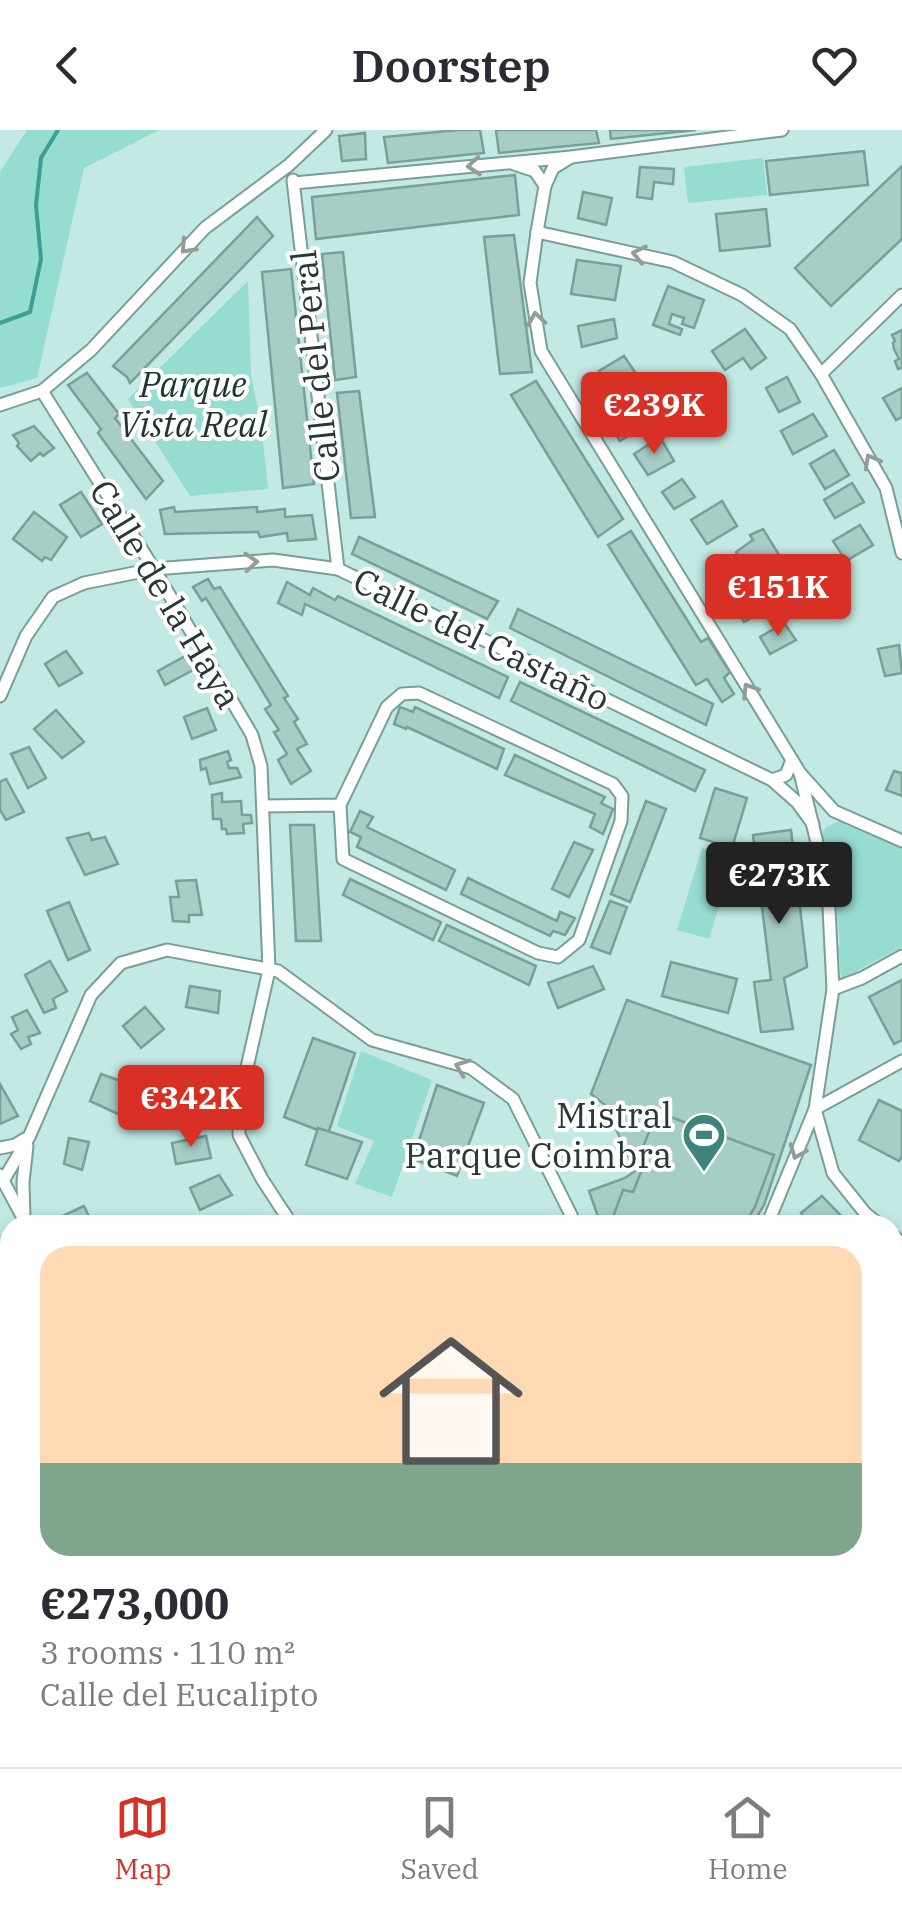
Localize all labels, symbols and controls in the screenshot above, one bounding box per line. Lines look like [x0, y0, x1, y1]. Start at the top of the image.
text: Doorstep [351, 36, 551, 94]
icon: back [40, 38, 95, 93]
icon: heart [807, 38, 862, 93]
one-way arrow [465, 155, 481, 176]
one-way arrow [181, 236, 199, 254]
one-way arrow [631, 245, 648, 266]
street label: Calle del Peral [280, 248, 350, 484]
one-way arrow [526, 311, 547, 327]
park label: Parque Vista Real [119, 361, 268, 447]
pin: €239K [584, 372, 724, 457]
text: €239K [603, 383, 705, 425]
one-way arrow [863, 454, 883, 472]
street label: Calle de la Haya [80, 471, 252, 717]
one-way arrow [244, 552, 260, 573]
pin: €151K [708, 554, 848, 639]
street label: Calle del Castaño [346, 557, 618, 721]
text: €151K [727, 565, 829, 607]
one-way arrow [742, 683, 761, 701]
pin: €273K [709, 842, 849, 927]
text: €273K [728, 853, 830, 895]
one-way arrow [454, 1058, 471, 1079]
pin: €342K [121, 1065, 261, 1150]
text: €342K [140, 1076, 242, 1118]
place label: Mistral Parque Coimbra [405, 1092, 672, 1178]
sports icon: Mistral Parque Coimbra [681, 1112, 727, 1173]
one-way arrow [789, 1142, 809, 1160]
icon: home [361, 1311, 541, 1491]
text: €273,000 [40, 1576, 229, 1631]
text: 3 rooms · 110 m² [40, 1631, 295, 1673]
text: Calle del Eucalipto [40, 1673, 318, 1715]
tab: Map [115, 1790, 171, 1887]
tab: Saved [400, 1790, 479, 1887]
tab: Home [708, 1790, 787, 1887]

